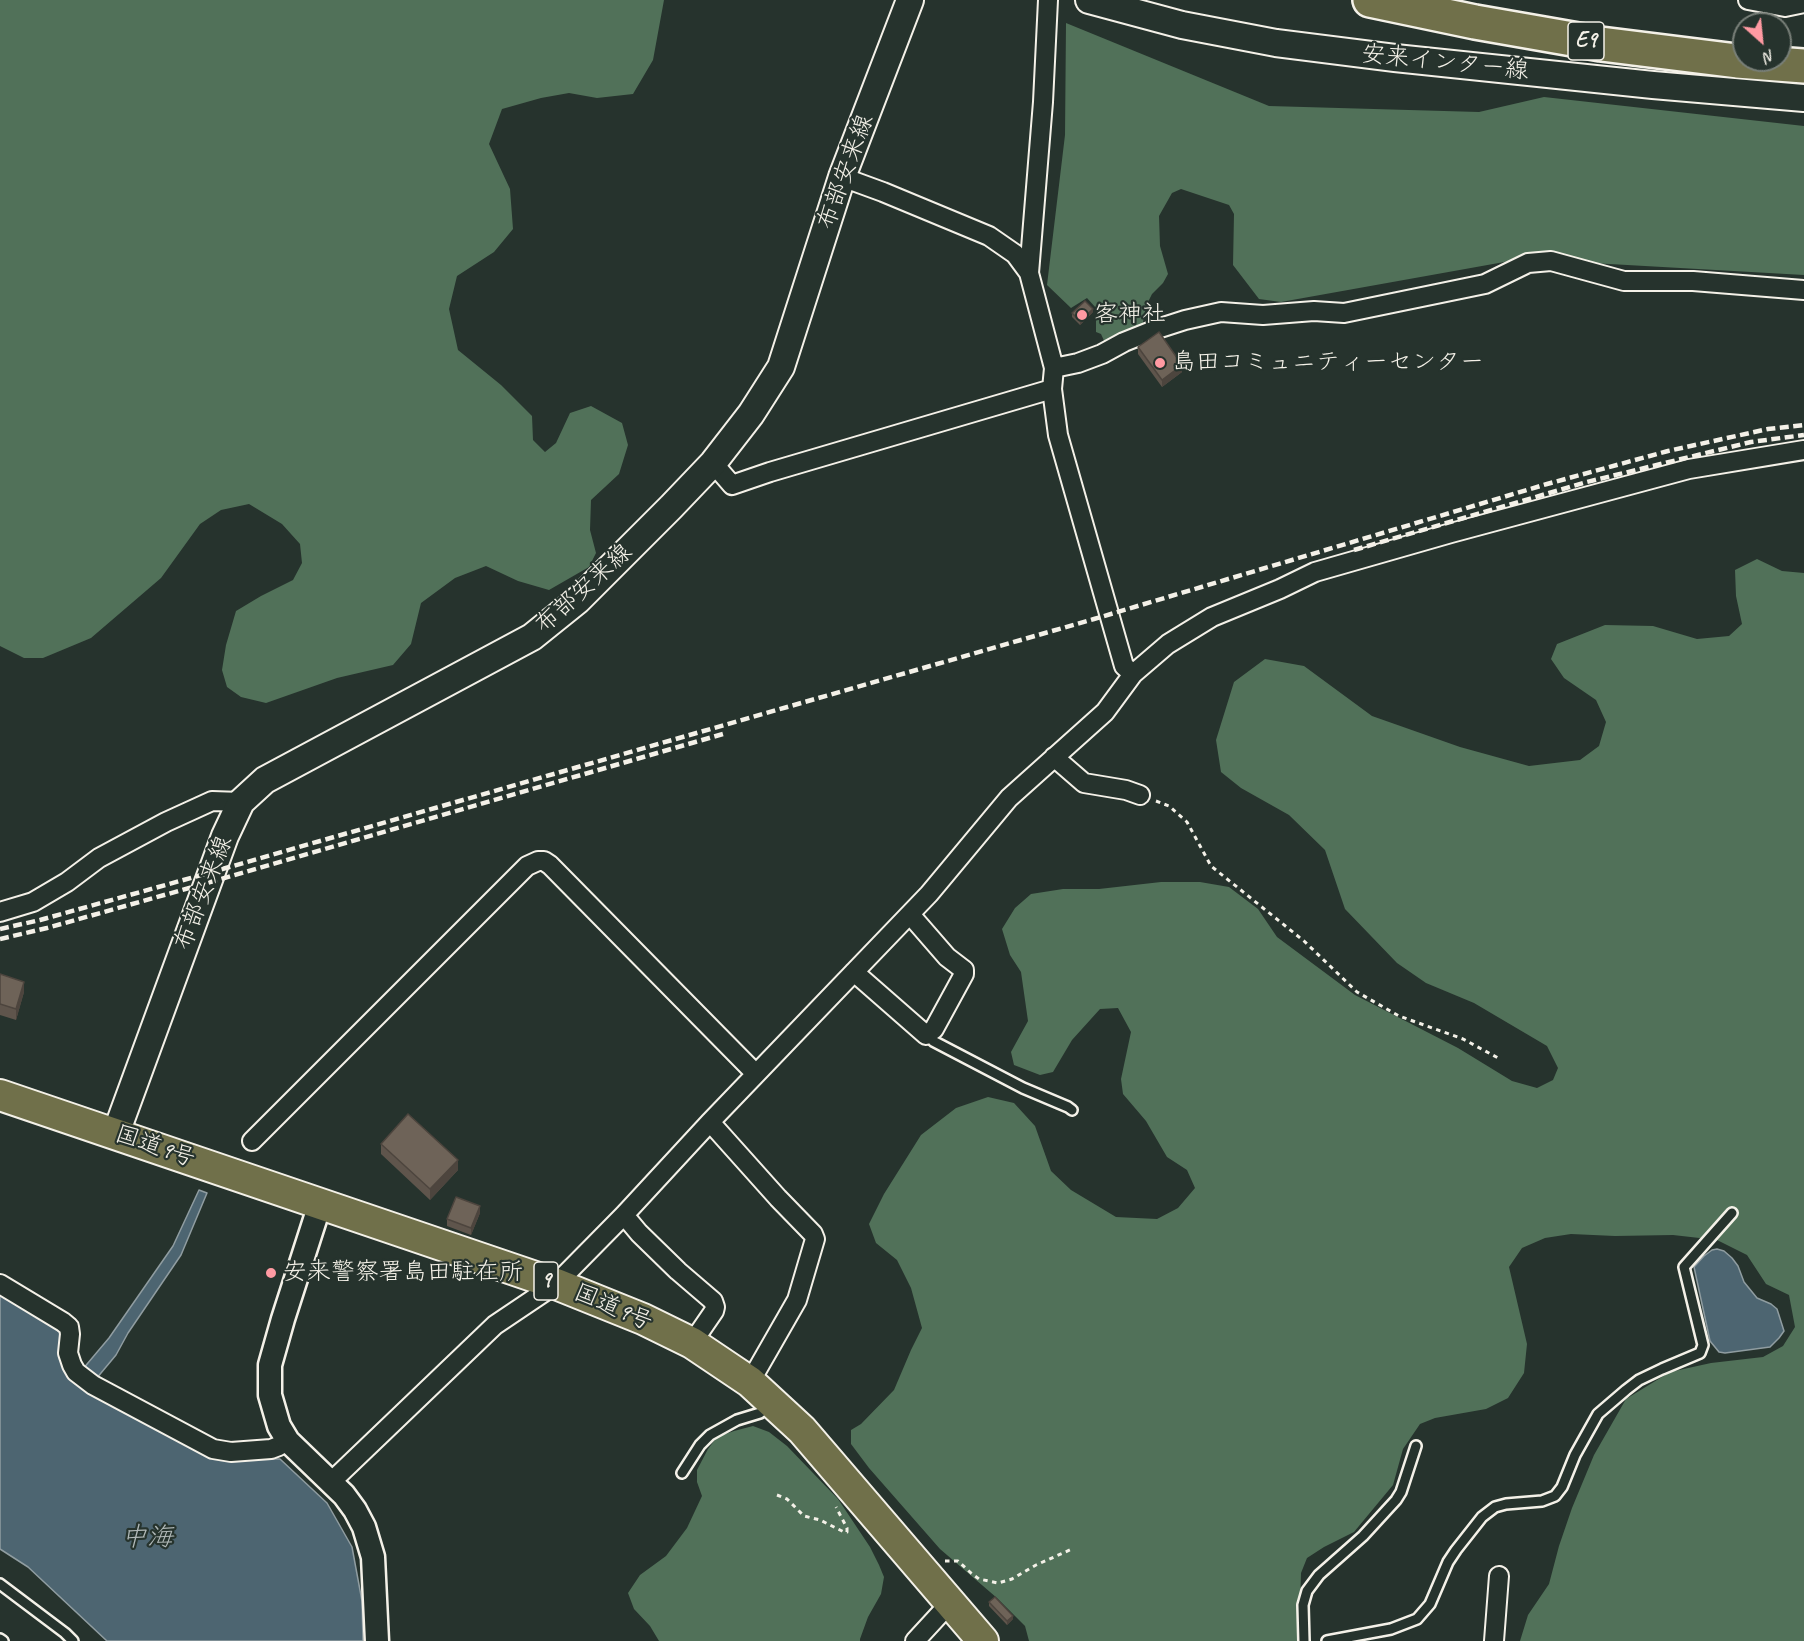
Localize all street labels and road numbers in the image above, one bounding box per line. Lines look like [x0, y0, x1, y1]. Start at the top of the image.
road number: E9 [1568, 22, 1604, 60]
street label: 安来インター線 [1360, 40, 1530, 86]
street label: 布部安来線 [812, 111, 880, 233]
street label: 布部安来線 [530, 538, 638, 640]
street label: 布部安来線 [169, 832, 239, 954]
street label: 国道9号 [111, 1120, 199, 1174]
road number: 9 [534, 1262, 558, 1300]
street label: 国道9号 [569, 1279, 657, 1337]

